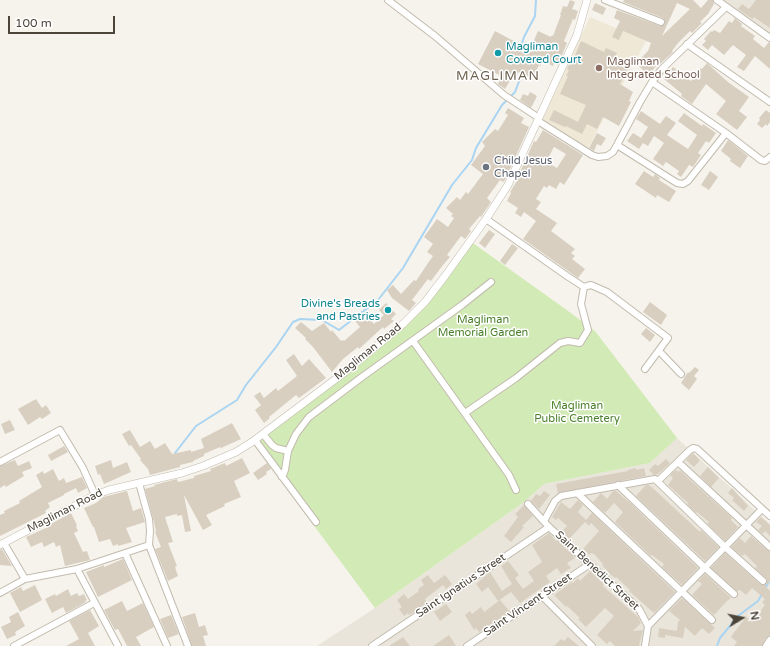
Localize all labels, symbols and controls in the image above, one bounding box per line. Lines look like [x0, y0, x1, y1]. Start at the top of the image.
scale bar [10, 8, 117, 34]
text: 100 m [15, 16, 52, 30]
place label: Magliman Covered Court [506, 40, 581, 66]
marker: Magliman Covered Court [493, 48, 503, 58]
place label: Magliman Integrated School [607, 55, 700, 81]
marker: Magliman Integrated School [594, 63, 604, 73]
district label: MAGLIMAN [456, 69, 540, 85]
place label: Child Jesus Chapel [494, 154, 552, 180]
marker: Child Jesus Chapel [481, 162, 491, 172]
place label: Divine's Breads and Pastries [301, 297, 380, 323]
marker: Divine's Breads and Pastries [383, 305, 393, 315]
park label: Magliman Memorial Garden [438, 313, 528, 339]
street label: Magliman Road [332, 321, 404, 383]
park label: Magliman Public Cemetery [534, 399, 620, 425]
street label: Magliman Road [25, 486, 105, 536]
street label: Saint Benedict Street [552, 529, 642, 613]
street label: Saint Ignatius Street [414, 551, 508, 621]
street label: Saint Vincent Street [481, 571, 575, 639]
north arrow [722, 598, 762, 638]
text: N [747, 610, 761, 621]

